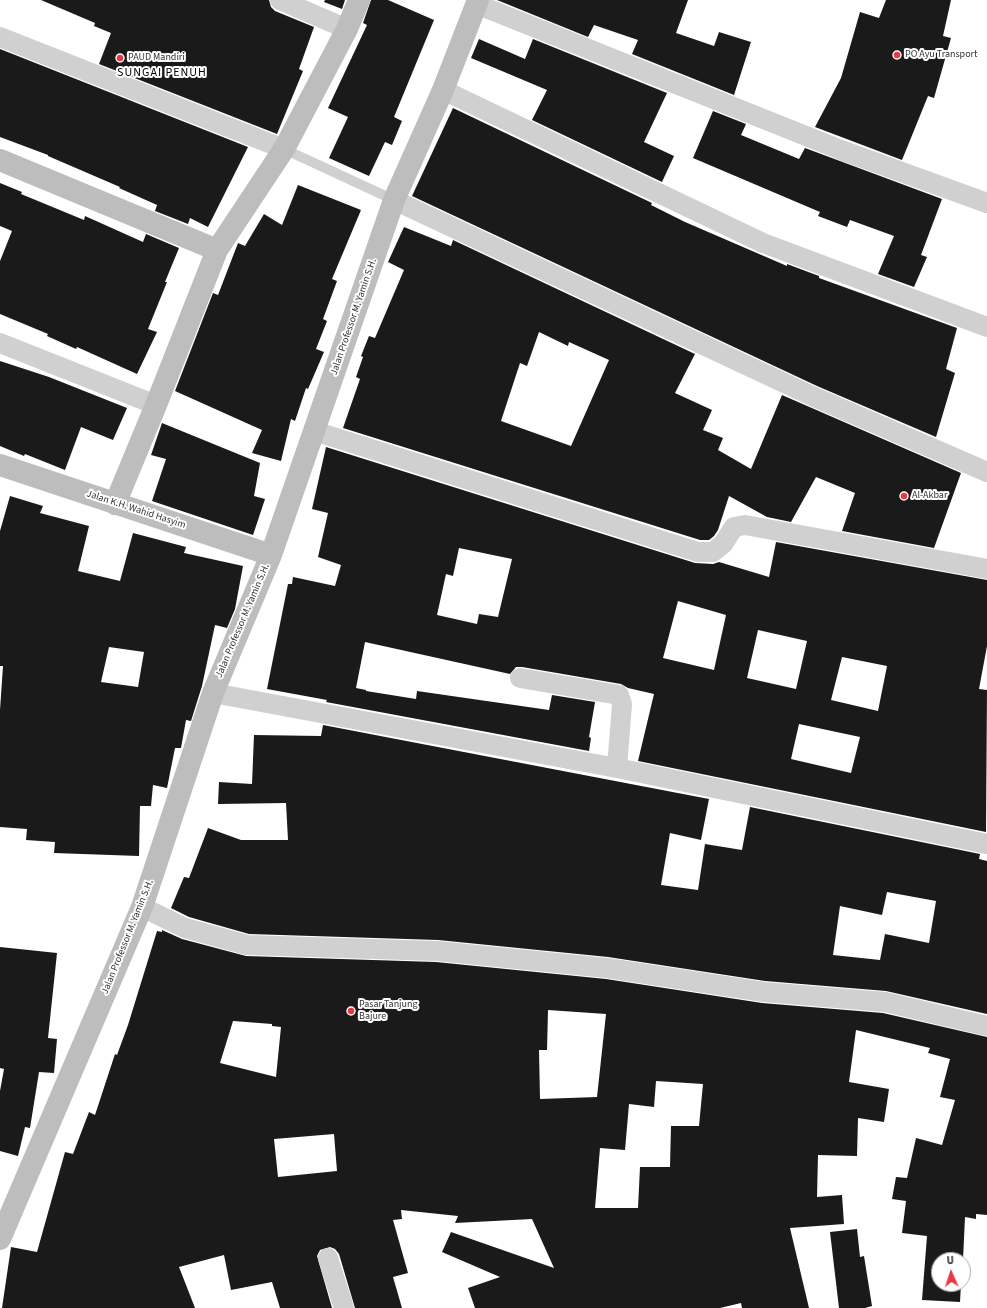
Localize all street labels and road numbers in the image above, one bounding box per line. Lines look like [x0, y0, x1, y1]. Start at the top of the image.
street label: Jalan Professor M. Yamin S.H. [328, 257, 380, 377]
street label: Jalan K.H. Wahid Hasyim [85, 488, 187, 532]
street label: Jalan Professor M. Yamin S.H. [214, 562, 272, 680]
street label: Jalan Professor M. Yamin S.H. [100, 878, 156, 996]

